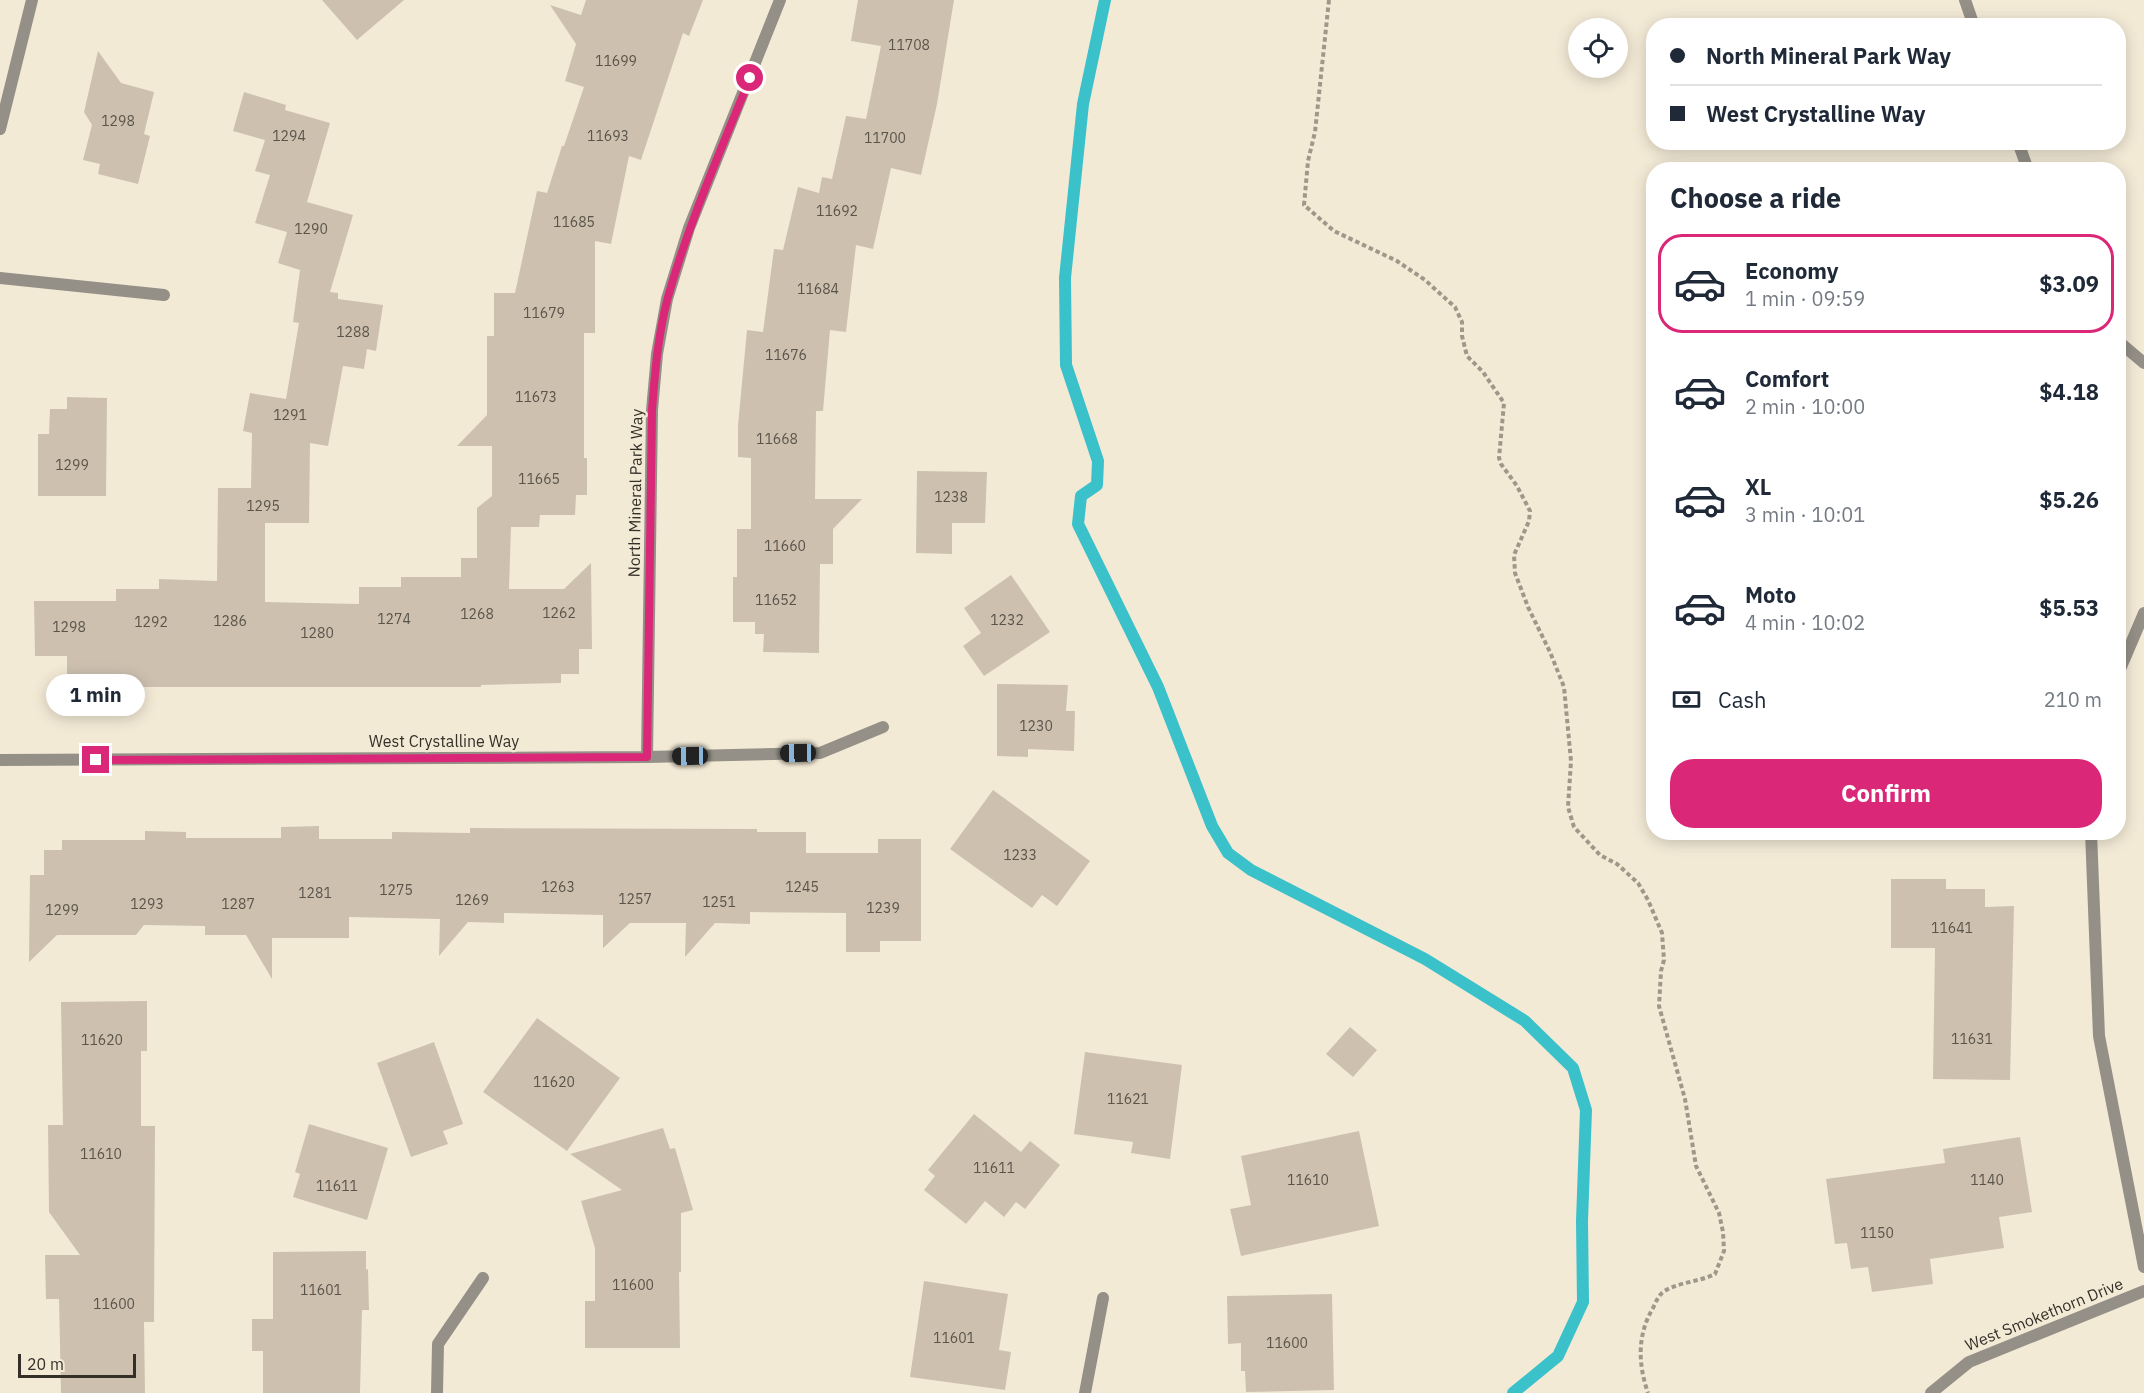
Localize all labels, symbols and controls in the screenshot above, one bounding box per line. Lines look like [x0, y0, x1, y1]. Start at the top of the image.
map controls [1568, 18, 1628, 78]
button: locate [1568, 18, 1628, 78]
house number: 11708 [888, 36, 930, 54]
text: North Mineral Park Way [1706, 41, 1951, 70]
house number: 11699 [595, 52, 637, 70]
route start [736, 64, 763, 91]
text: West Crystalline Way [1706, 99, 1925, 128]
house number: 1298 [101, 112, 135, 130]
house number: 1294 [272, 127, 306, 145]
house number: 11693 [587, 127, 629, 145]
house number: 11700 [864, 129, 906, 147]
text: Choose a ride [1670, 180, 1841, 215]
house number: 11692 [816, 202, 858, 220]
house number: 11685 [553, 213, 595, 231]
house number: 1290 [294, 220, 328, 238]
text: Economy [1745, 256, 1839, 285]
icon: car [1673, 257, 1727, 311]
text: $3.09 [2039, 269, 2099, 298]
house number: 11684 [797, 280, 839, 298]
text: 1 min · 09:59 [1745, 285, 1865, 312]
house number: 11679 [523, 304, 565, 322]
house number: 1288 [336, 323, 370, 341]
house number: 11676 [765, 346, 807, 364]
text: Comfort [1745, 364, 1829, 393]
icon: car [1673, 365, 1727, 419]
text: $4.18 [2039, 377, 2099, 406]
house number: 11673 [515, 388, 557, 406]
text: 2 min · 10:00 [1745, 393, 1865, 420]
house number: 1291 [273, 406, 307, 424]
street label: North Mineral Park Way [624, 408, 646, 578]
house number: 11668 [756, 430, 798, 448]
house number: 1299 [55, 456, 89, 474]
house number: 11665 [518, 470, 560, 488]
text: XL [1745, 472, 1771, 501]
icon: car [1673, 473, 1727, 527]
text: $5.26 [2039, 485, 2099, 514]
house number: 1238 [934, 488, 968, 506]
house number: 1295 [246, 497, 280, 515]
text: 3 min · 10:01 [1745, 501, 1865, 528]
house number: 11660 [764, 537, 806, 555]
text: Moto [1745, 580, 1796, 609]
icon: car [1673, 581, 1727, 635]
house number: 11652 [755, 591, 797, 609]
text: $5.53 [2039, 593, 2099, 622]
house number: 1262 [542, 604, 576, 622]
house number: 1268 [460, 605, 494, 623]
text: 4 min · 10:02 [1745, 609, 1865, 636]
house number: 1274 [377, 610, 411, 628]
house number: 1232 [990, 611, 1024, 629]
house number: 1286 [213, 612, 247, 630]
house number: 1292 [134, 613, 168, 631]
house number: 1298 [52, 618, 86, 636]
house number: 1280 [300, 624, 334, 642]
callout: 1 min [46, 673, 146, 715]
text: 1 min [69, 681, 122, 708]
icon: cash [1670, 683, 1703, 716]
text: Cash [1718, 685, 1767, 714]
text: 210 m [2044, 686, 2102, 713]
house number: 1230 [1019, 717, 1053, 735]
street label: West Crystalline Way [369, 731, 519, 751]
car [780, 744, 816, 762]
route end [82, 746, 109, 773]
car [672, 747, 708, 765]
button: Confirm [1670, 759, 2102, 828]
house number: 1233 [1003, 846, 1037, 864]
house number: 1263 [541, 878, 575, 896]
house number: 1245 [785, 878, 819, 896]
house number: 1275 [379, 881, 413, 899]
house number: 1281 [298, 884, 332, 902]
house number: 1257 [618, 890, 652, 908]
house number: 1269 [455, 891, 489, 909]
house number: 1251 [702, 893, 736, 911]
house number: 1293 [130, 895, 164, 913]
house number: 1287 [221, 895, 255, 913]
house number: 1239 [866, 899, 900, 917]
house number: 1299 [45, 901, 79, 919]
house number: 11641 [1931, 919, 1973, 937]
house number: 11631 [1951, 1030, 1993, 1048]
house number: 11620 [81, 1031, 123, 1049]
house number: 11620 [533, 1073, 575, 1091]
house number: 11621 [1107, 1090, 1149, 1108]
house number: 11610 [80, 1145, 122, 1163]
house number: 11611 [973, 1159, 1015, 1177]
house number: 11610 [1287, 1171, 1329, 1189]
house number: 1140 [1970, 1171, 2004, 1189]
house number: 11611 [316, 1177, 358, 1195]
house number: 1150 [1860, 1224, 1894, 1242]
street label: West Smokethorn Drive [1962, 1273, 2126, 1355]
house number: 11600 [612, 1276, 654, 1294]
house number: 11601 [300, 1281, 342, 1299]
house number: 11600 [93, 1295, 135, 1313]
house number: 11601 [933, 1329, 975, 1347]
house number: 11600 [1266, 1334, 1308, 1352]
scale bar [18, 1351, 136, 1378]
text: 20 m [27, 1354, 64, 1374]

